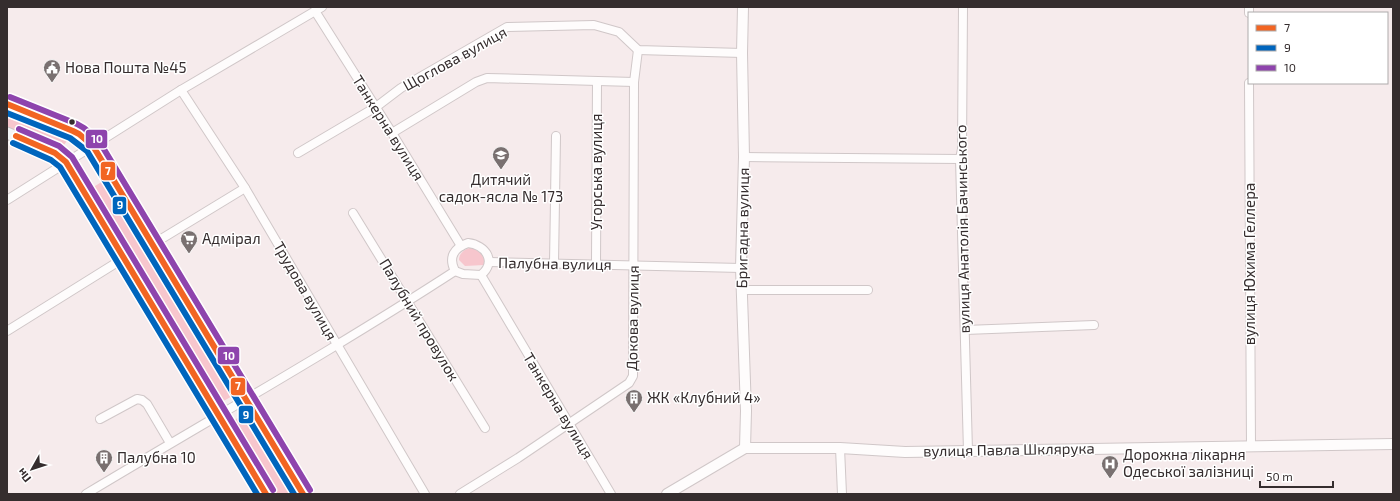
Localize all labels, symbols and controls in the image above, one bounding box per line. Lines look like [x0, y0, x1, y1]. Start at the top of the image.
legend [1248, 12, 1388, 84]
text: 7 [1284, 20, 1290, 34]
street label: Щоглова вулиця [400, 22, 510, 95]
text: 9 [1284, 40, 1291, 54]
public building icon: Нова Пошта №45 [42, 58, 62, 83]
place label: Нова Пошта №45 [65, 58, 186, 76]
text: 10 [1284, 60, 1296, 74]
street label: Танкерна вулиця [348, 71, 429, 184]
street label: Угорська вулиця [587, 114, 606, 230]
unlabelled marker [67, 117, 77, 127]
street label: вулиця Анатолія Бачинського [951, 124, 974, 334]
line badge: 10 [85, 129, 108, 149]
text: 10 [91, 132, 103, 145]
school or university icon: Дитячий садок-ясла № 173 [491, 145, 511, 170]
line badge: 7 [100, 161, 116, 181]
text: 7 [105, 164, 111, 177]
street label: Бригадна вулиця [732, 167, 753, 289]
place label: Дитячий садок-ясла № 173 [439, 170, 563, 205]
street label: вулиця Юхима Геллера [1240, 183, 1259, 345]
line badge: 9 [112, 196, 127, 215]
text: 9 [117, 198, 123, 211]
supermarket icon: Адмірал [179, 229, 199, 254]
place label: Адмірал [202, 229, 261, 247]
street label: Трудова вулиця [270, 238, 341, 343]
street label: Палубна вулиця [498, 253, 612, 274]
street label: Палубний провулок [375, 255, 464, 385]
street label: Докова вулиця [622, 265, 643, 371]
line badge: 10 [217, 346, 240, 365]
text: 10 [223, 349, 235, 362]
street label: Танкерна вулиця [519, 349, 598, 462]
line badge: 7 [230, 377, 246, 396]
text: 7 [235, 379, 241, 392]
building icon: ЖК «Клубний 4» [624, 388, 644, 413]
place label: ЖК «Клубний 4» [647, 388, 760, 407]
line badge: 9 [238, 405, 254, 424]
text: 9 [243, 408, 249, 421]
street label: вулиця Павла Шклярука [923, 439, 1095, 460]
place label: Дорожна лікарня Одеської залізниці [1123, 445, 1254, 480]
building icon: Палубна 10 [94, 448, 114, 473]
place label: Палубна 10 [117, 448, 196, 467]
north arrow [12, 449, 52, 489]
hospital icon: Дорожна лікарня Одеської залізниці [1100, 454, 1120, 479]
scale bar [1260, 463, 1333, 489]
text: Пн [14, 466, 33, 485]
text: 50 m [1266, 469, 1293, 483]

